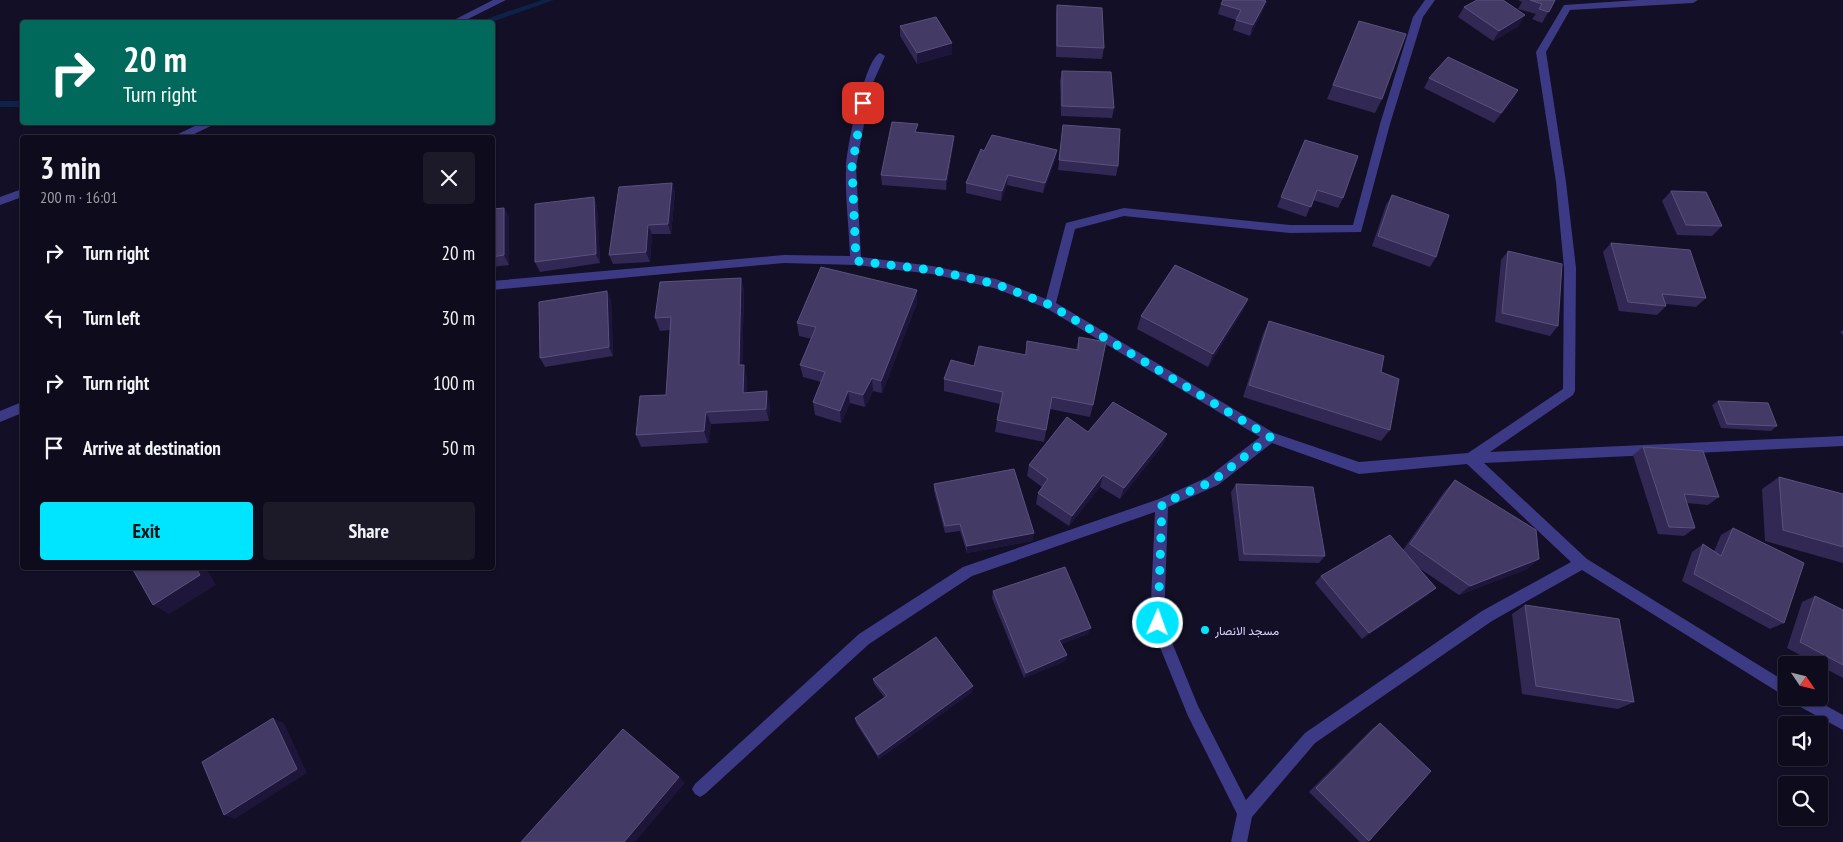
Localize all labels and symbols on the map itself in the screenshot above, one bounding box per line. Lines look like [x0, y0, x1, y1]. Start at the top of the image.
pin [842, 82, 884, 124]
position arrow [1131, 596, 1183, 648]
place label: مسجد الانصار [1214, 623, 1279, 639]
marker: مسجد الانصار [1199, 624, 1211, 636]
north arrow [1778, 656, 1828, 706]

